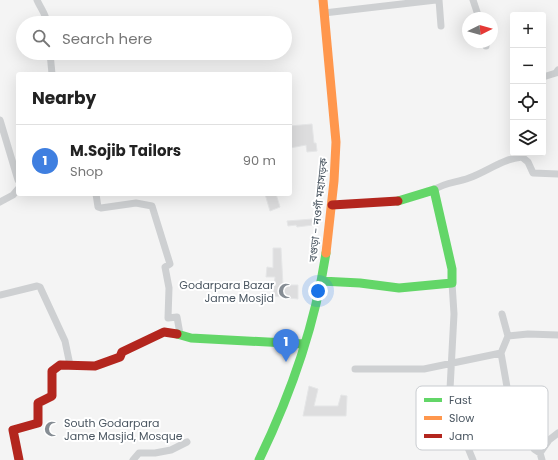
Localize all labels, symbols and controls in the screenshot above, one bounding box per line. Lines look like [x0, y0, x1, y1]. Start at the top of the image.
north arrow [462, 12, 498, 48]
map controls [510, 12, 546, 156]
button: + [510, 12, 546, 48]
search box [16, 16, 292, 60]
icon: search [30, 27, 52, 49]
text: Search here [62, 28, 152, 49]
button: − [510, 48, 546, 84]
button: locate [510, 84, 546, 120]
text: Nearby [32, 86, 96, 110]
button: layers [510, 120, 546, 156]
text: M.Sojib Tailors [70, 140, 181, 161]
text: 1 [43, 151, 47, 170]
text: 90 m [243, 151, 276, 170]
street label: বগুড়া - নওগাঁ মহাসড়ক [304, 157, 331, 264]
text: Shop [70, 162, 103, 181]
place label: Godarpara Bazar Jame Mosjid [179, 277, 274, 306]
your location [308, 281, 328, 301]
mosque icon: Godarpara Bazar Jame Mosjid [277, 282, 295, 300]
pin: 1 [273, 329, 299, 362]
legend [416, 386, 548, 450]
text: Fast [449, 392, 472, 408]
text: Slow [449, 410, 474, 426]
place label: South Godarpara Jame Masjid, Mosque [64, 415, 183, 444]
mosque icon: South Godarpara Jame Masjid, Mosque [43, 420, 61, 438]
text: Jam [449, 428, 474, 444]

